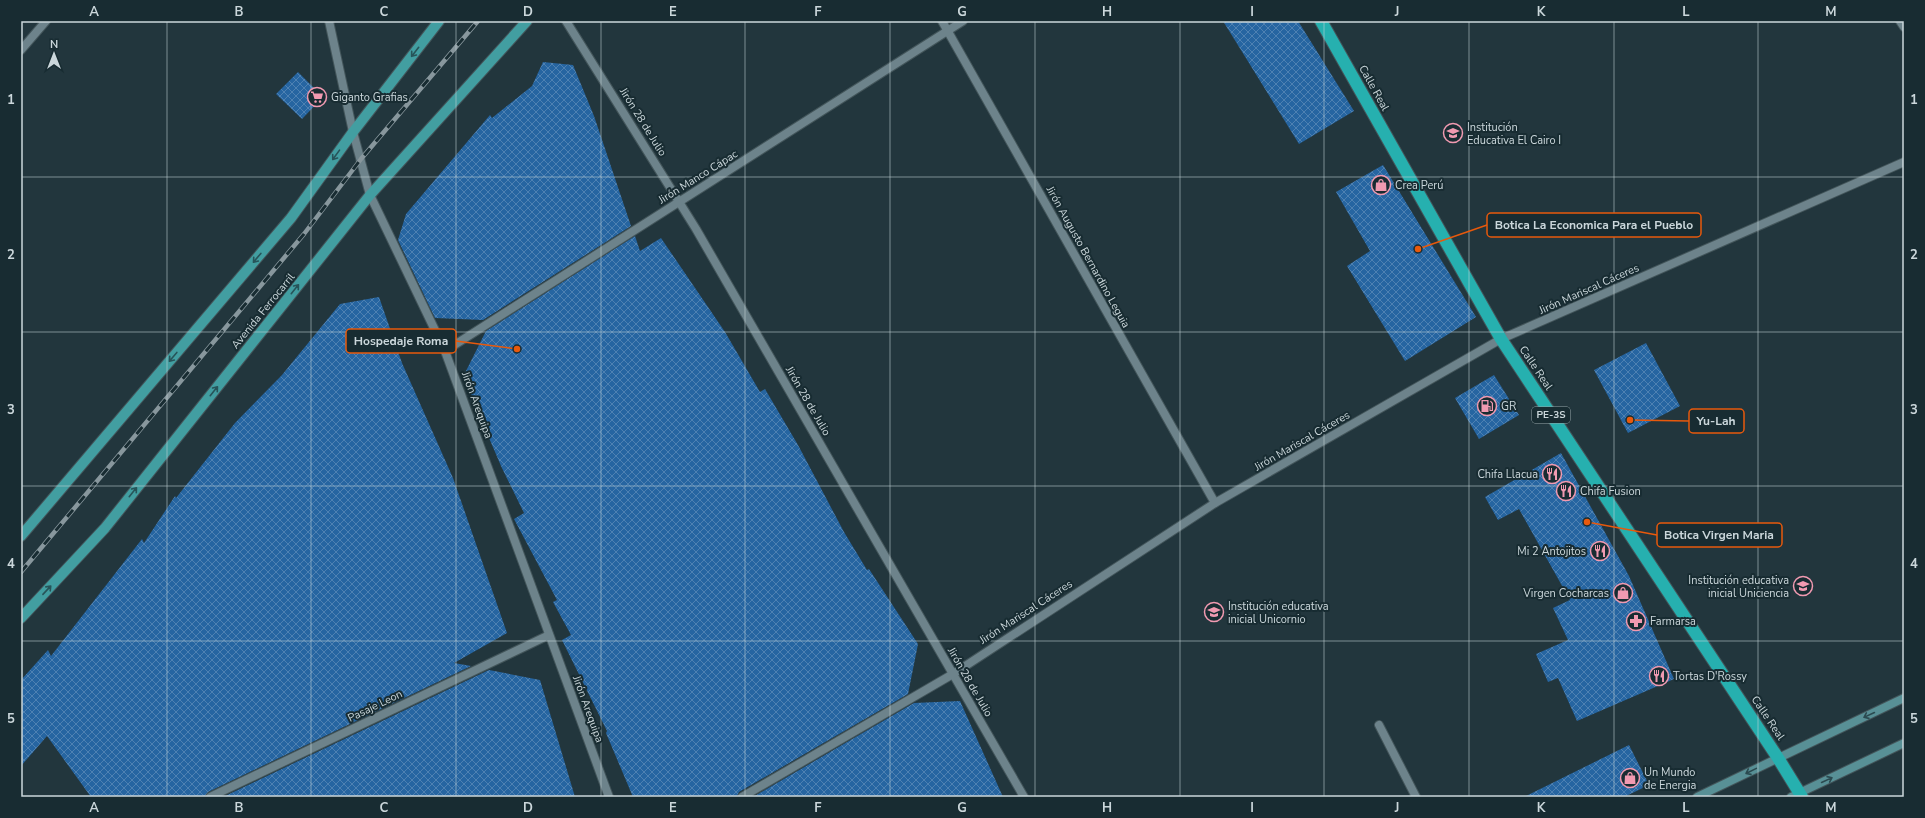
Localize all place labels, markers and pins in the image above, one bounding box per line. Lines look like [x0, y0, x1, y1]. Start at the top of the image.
supermarket icon: Giganto Grafias [306, 86, 328, 108]
place label: Giganto Grafias [331, 90, 408, 105]
place label: Institución Educativa El Cairo I [1467, 120, 1561, 148]
school or university icon: Institución Educativa El Cairo I [1442, 122, 1464, 144]
shop icon: Crea Perú [1370, 174, 1392, 196]
place label: Crea Perú [1395, 178, 1443, 193]
callout: Botica La Economica Para el Pueblo [1487, 213, 1701, 237]
callout: Hospedaje Roma [346, 329, 456, 353]
fuel station icon: GR [1476, 395, 1498, 417]
place label: GR [1501, 399, 1517, 414]
callout: Yu-Lah [1689, 409, 1744, 433]
restaurant icon: Chifa Llacua [1541, 463, 1563, 485]
place label: Chifa Llacua [1477, 467, 1538, 482]
restaurant icon: Chifa Fusion [1555, 480, 1577, 502]
place label: Chifa Fusion [1580, 484, 1641, 499]
callout: Botica Virgen Maria [1657, 523, 1782, 547]
restaurant icon: Mi 2 Antojitos [1589, 540, 1611, 562]
place label: Mi 2 Antojitos [1517, 544, 1586, 559]
place label: Institución educativa inicial Uniciencia [1688, 573, 1789, 601]
school or university icon: Institución educativa inicial Uniciencia [1792, 575, 1814, 597]
shop icon: Virgen Cocharcas [1612, 582, 1634, 604]
place label: Virgen Cocharcas [1522, 586, 1609, 601]
place label: Institución educativa inicial Unicornio [1228, 599, 1329, 627]
school or university icon: Institución educativa inicial Unicornio [1203, 601, 1225, 623]
pharmacy icon: Farmarsa [1625, 610, 1647, 632]
place label: Farmarsa [1650, 614, 1696, 629]
restaurant icon: Tortas D'Rossy [1648, 665, 1670, 687]
place label: Tortas D'Rossy [1673, 669, 1747, 684]
place label: Un Mundo de Energia [1644, 765, 1696, 793]
shop icon: Un Mundo de Energia [1619, 767, 1641, 789]

